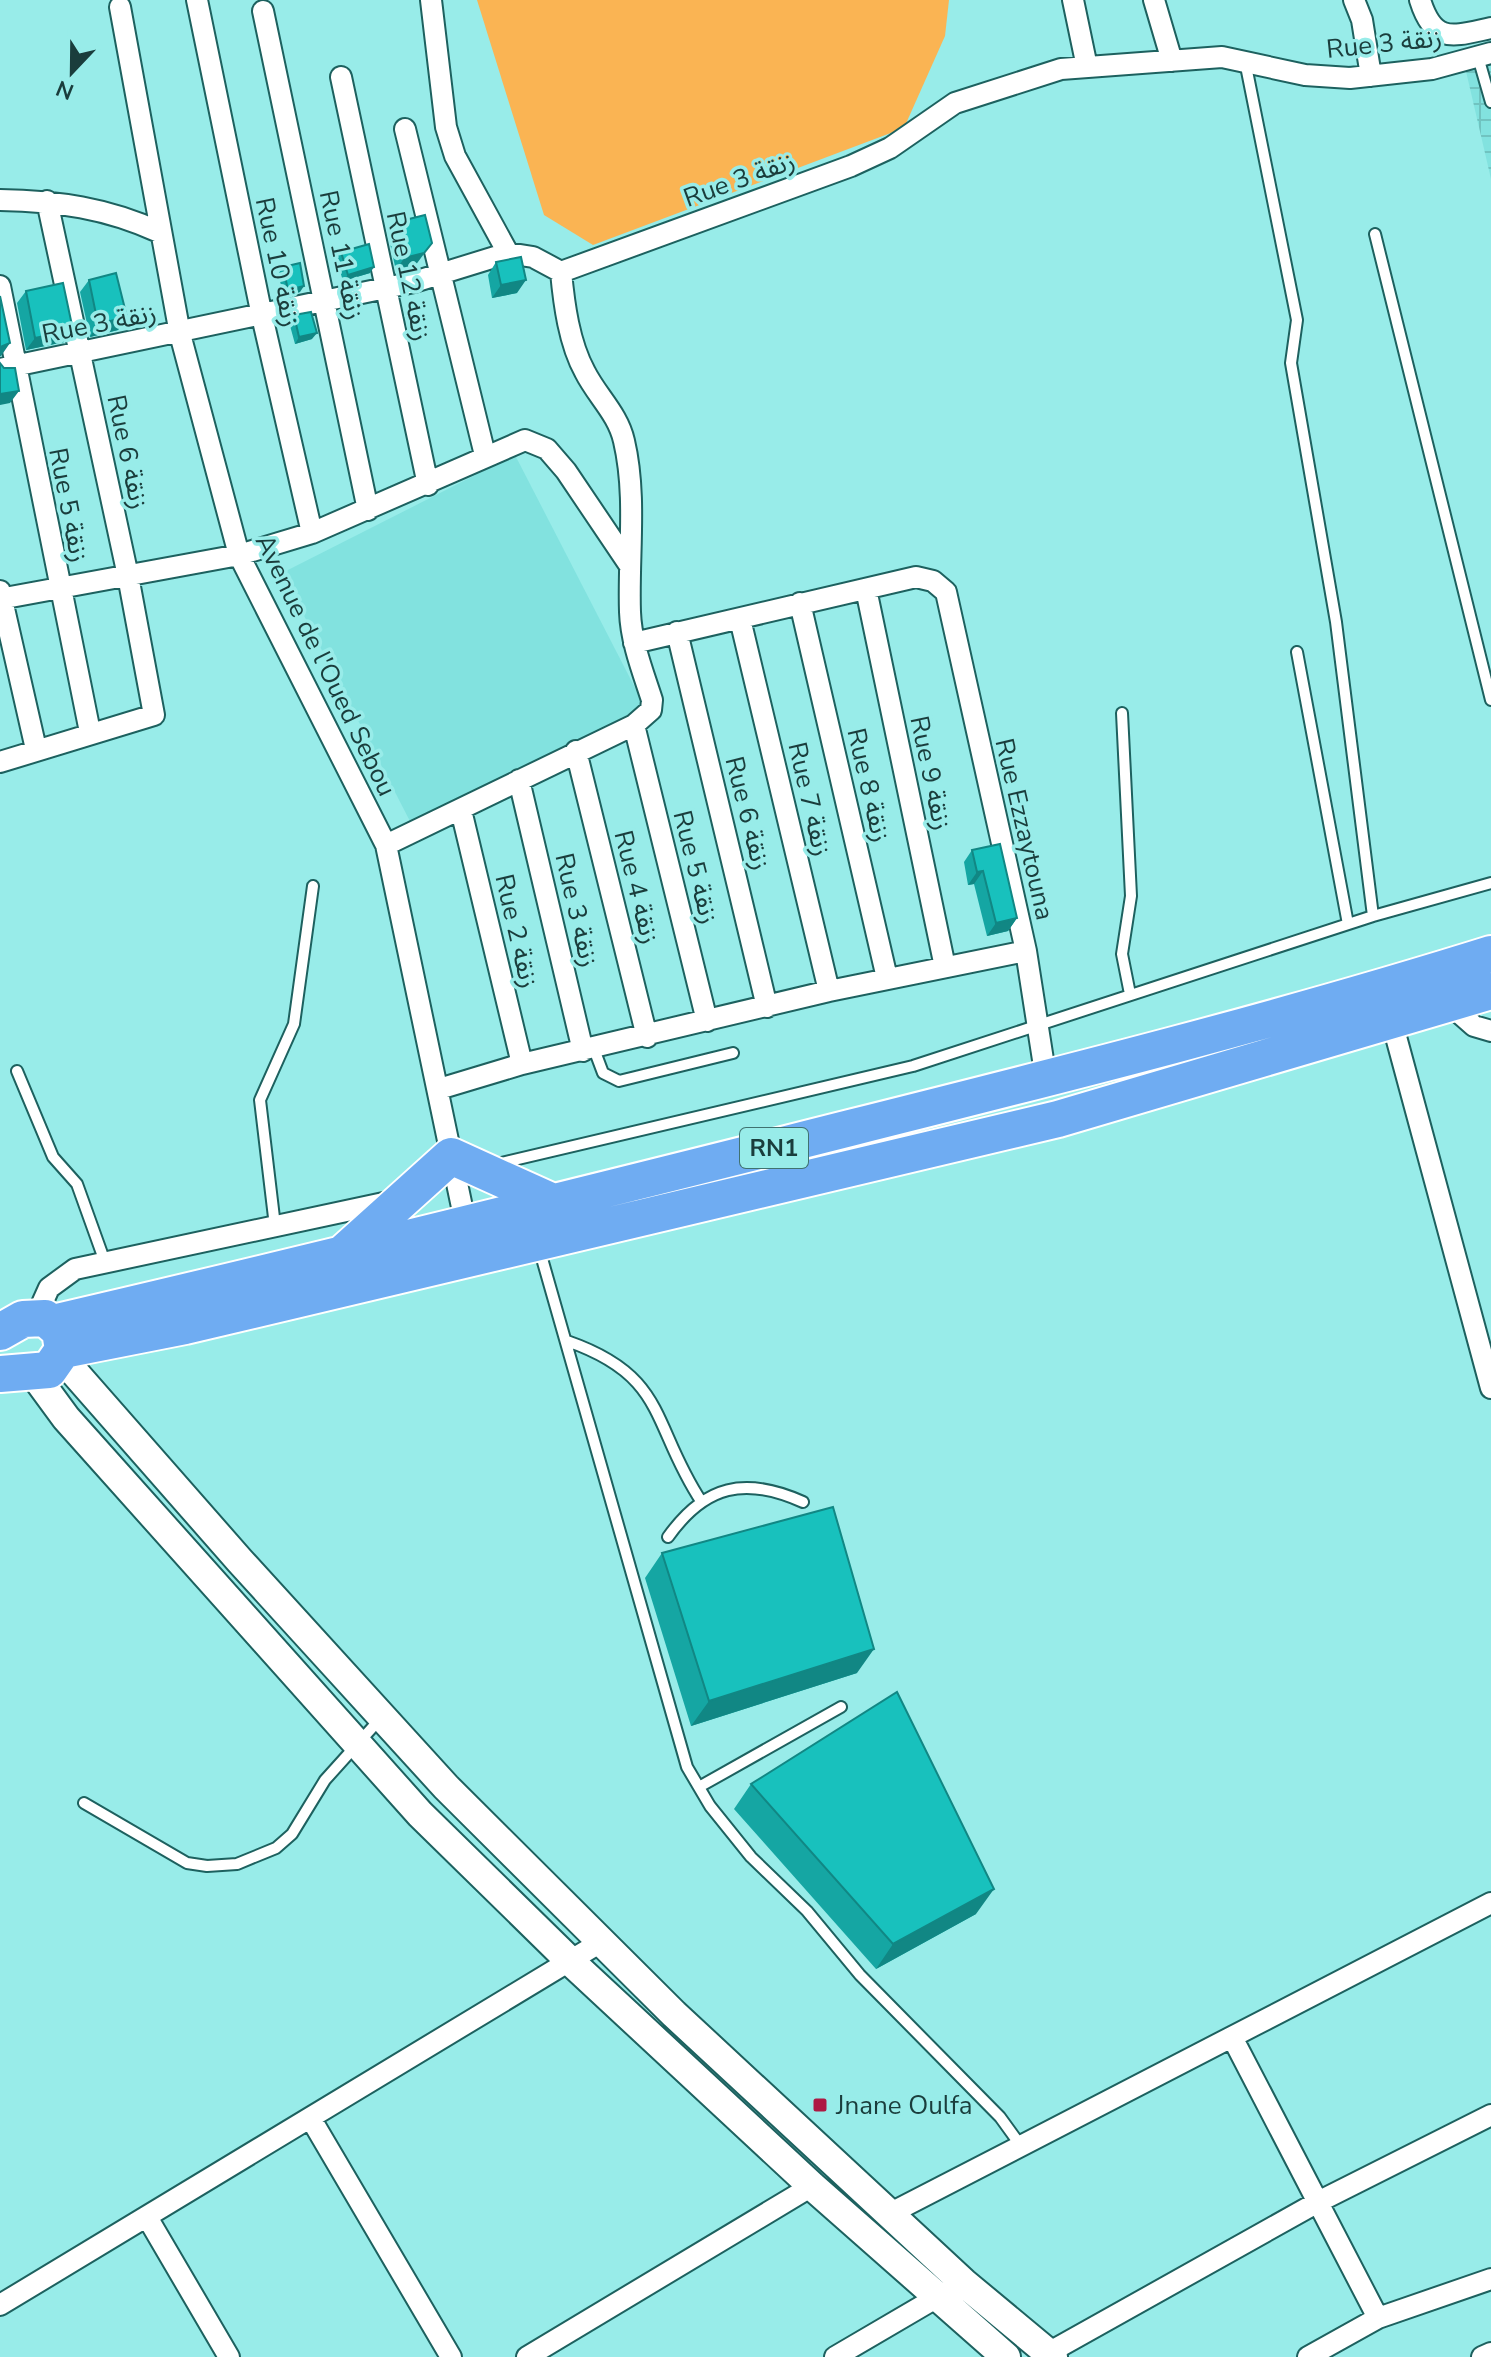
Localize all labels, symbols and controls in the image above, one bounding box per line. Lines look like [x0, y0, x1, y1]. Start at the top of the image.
street label: Rue 3 زنقة [1325, 20, 1444, 67]
north arrow [32, 32, 112, 112]
text: N [52, 73, 78, 107]
street label: Rue 3 زنقة [679, 143, 800, 216]
street label: Rue 11 زنقة [311, 187, 372, 323]
street label: Rue 10 زنقة [247, 194, 308, 330]
street label: Rue 12 زنقة [378, 208, 439, 344]
street label: Rue 3 زنقة [39, 295, 159, 352]
street label: Rue 6 زنقة [98, 392, 157, 512]
street label: Rue 5 زنقة [40, 445, 97, 565]
street label: Avenue de l'Oued Sebou [247, 528, 404, 802]
street label: Rue 9 زنقة [901, 713, 960, 833]
street label: Rue 8 زنقة [838, 725, 899, 846]
street label: Rue Ezzaytouna [987, 735, 1062, 923]
street label: Rue 7 زنقة [779, 739, 840, 860]
street label: Rue 6 زنقة [716, 753, 779, 874]
street label: Rue 5 زنقة [664, 807, 727, 928]
street label: Rue 4 زنقة [605, 827, 668, 948]
street label: Rue 3 زنقة [546, 850, 607, 971]
street label: Rue 2 زنقة [486, 871, 547, 992]
road number: RN1 [740, 1128, 808, 1168]
place label: Jnane Oulfa [835, 2088, 973, 2123]
marker: Jnane Oulfa [811, 2096, 829, 2114]

